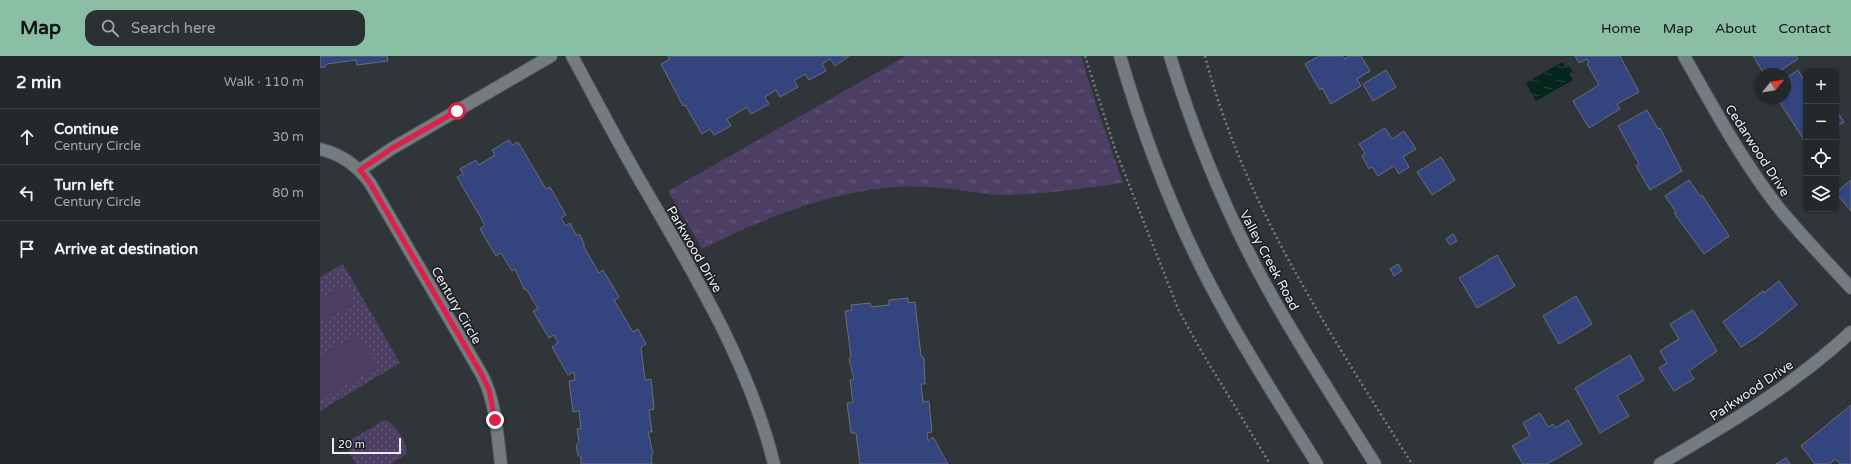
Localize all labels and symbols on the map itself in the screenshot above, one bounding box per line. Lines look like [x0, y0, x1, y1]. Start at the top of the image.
north arrow [1755, 68, 1791, 104]
route start [448, 102, 466, 120]
street label: Cedarwood Drive [1722, 102, 1793, 199]
street label: Parkwood Drive [663, 203, 725, 296]
street label: Valley Creek Road [1236, 208, 1302, 313]
street label: Century Circle [428, 264, 485, 347]
street label: Parkwood Drive [1707, 357, 1796, 425]
route end [486, 411, 504, 429]
scale bar [332, 436, 401, 455]

